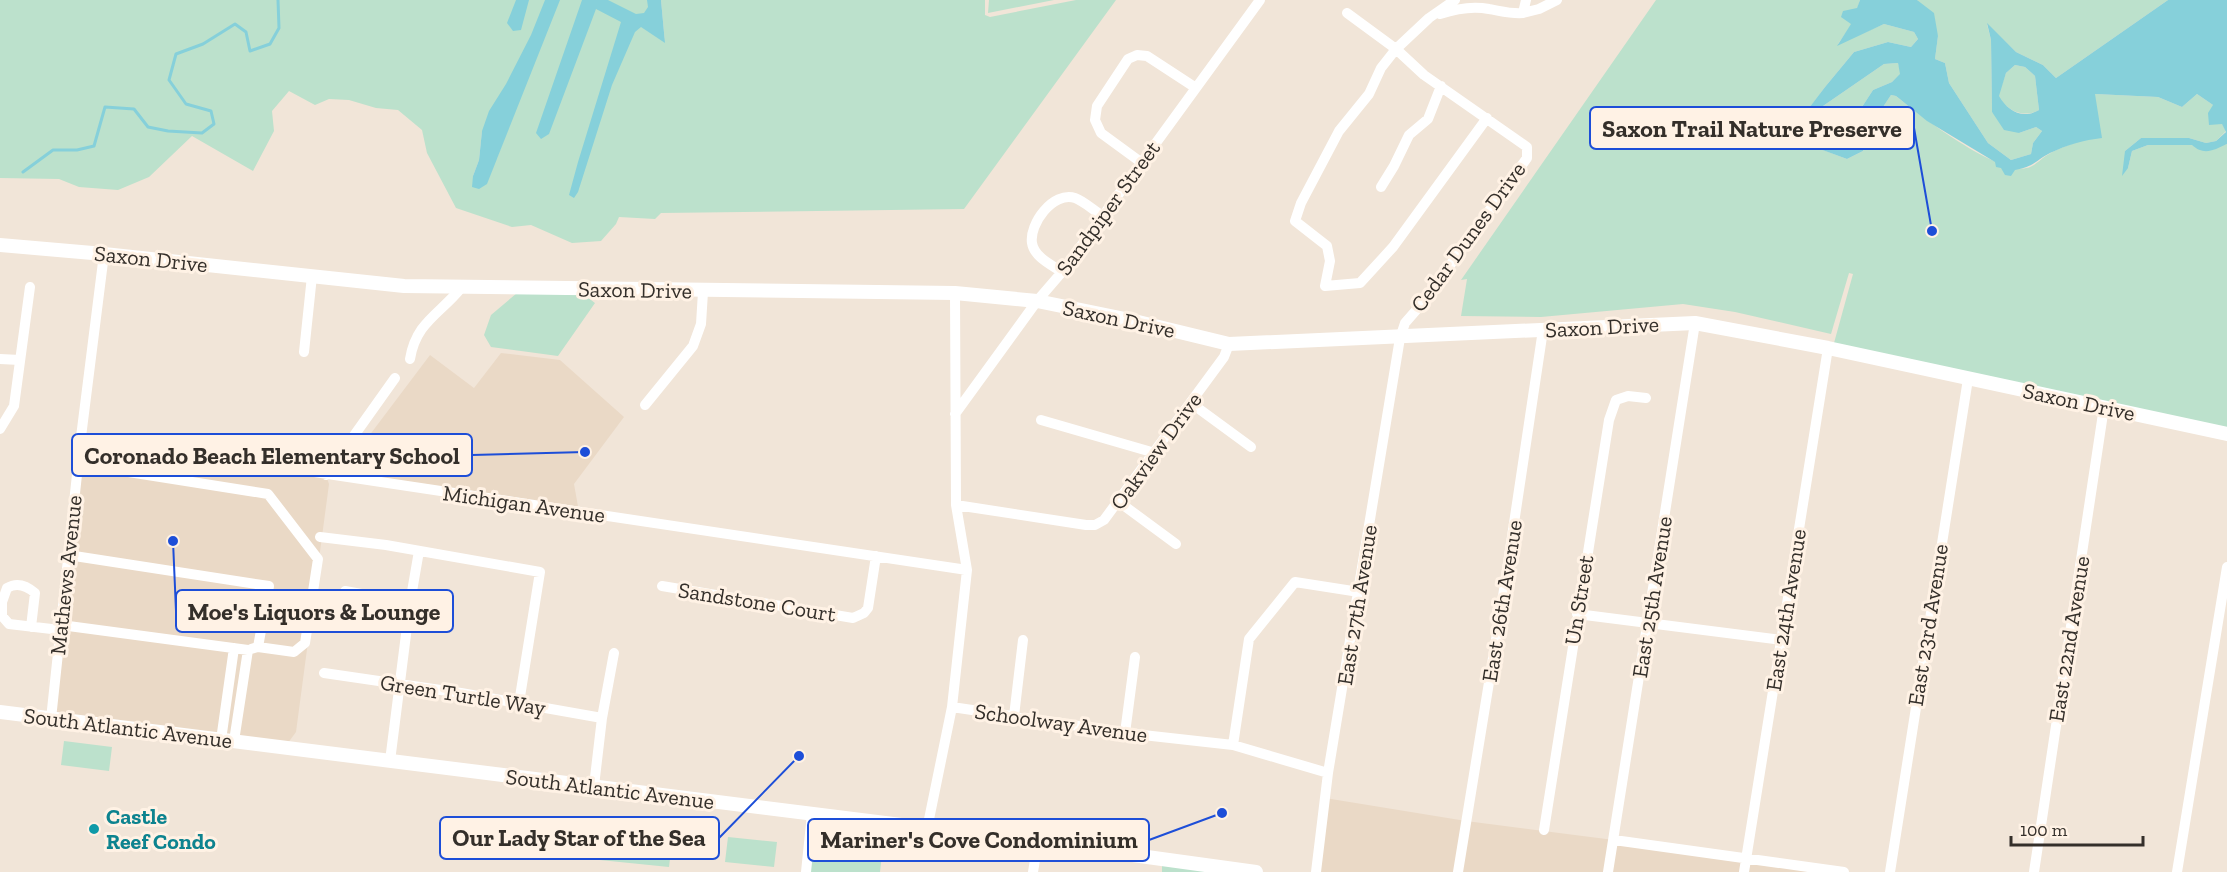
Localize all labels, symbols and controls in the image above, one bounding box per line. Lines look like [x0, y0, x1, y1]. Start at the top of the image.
callout: Saxon Trail Nature Preserve [1590, 107, 1914, 149]
text: Saxon Trail Nature Preserve [1602, 114, 1902, 143]
street label: Sandpiper Street [1050, 135, 1166, 280]
street label: Cedar Dunes Drive [1405, 157, 1531, 317]
street label: Saxon Drive [93, 240, 209, 278]
street label: Saxon Drive [578, 276, 692, 304]
street label: Saxon Drive [1060, 294, 1178, 344]
street label: Saxon Drive [1544, 311, 1660, 343]
street label: Saxon Drive [2020, 377, 2138, 427]
street label: Oakview Drive [1104, 387, 1208, 515]
callout: Coronado Beach Elementary School [72, 434, 472, 476]
text: Coronado Beach Elementary School [84, 441, 460, 470]
street label: Michigan Avenue [441, 479, 607, 529]
street label: Mathews Avenue [44, 494, 88, 656]
street label: East 25th Avenue [1626, 514, 1678, 680]
street label: East 26th Avenue [1476, 518, 1528, 684]
street label: East 27th Avenue [1331, 523, 1383, 687]
street label: East 24th Avenue [1760, 527, 1812, 693]
street label: East 23rd Avenue [1902, 542, 1954, 708]
street label: Un Street [1559, 552, 1600, 647]
street label: East 22nd Avenue [2043, 554, 2095, 724]
street label: Sandstone Court [676, 576, 839, 628]
callout: Moe's Liquors & Lounge [176, 590, 453, 632]
text: Moe's Liquors & Lounge [188, 597, 441, 626]
street label: Green Turtle Way [378, 669, 548, 722]
street label: Schoolway Avenue [973, 698, 1149, 748]
street label: South Atlantic Avenue [22, 702, 234, 754]
street label: South Atlantic Avenue [504, 763, 716, 815]
place label: Castle Reef Condo [106, 803, 216, 855]
scale bar [2011, 809, 2143, 847]
callout: Our Lady Star of the Sea [440, 817, 719, 859]
callout: Mariner's Cove Condominium [808, 819, 1149, 861]
text: 100 m [2020, 819, 2068, 841]
marker: Castle Reef Condo [87, 822, 101, 836]
text: Our Lady Star of the Sea [452, 823, 706, 852]
text: Mariner's Cove Condominium [820, 825, 1138, 854]

